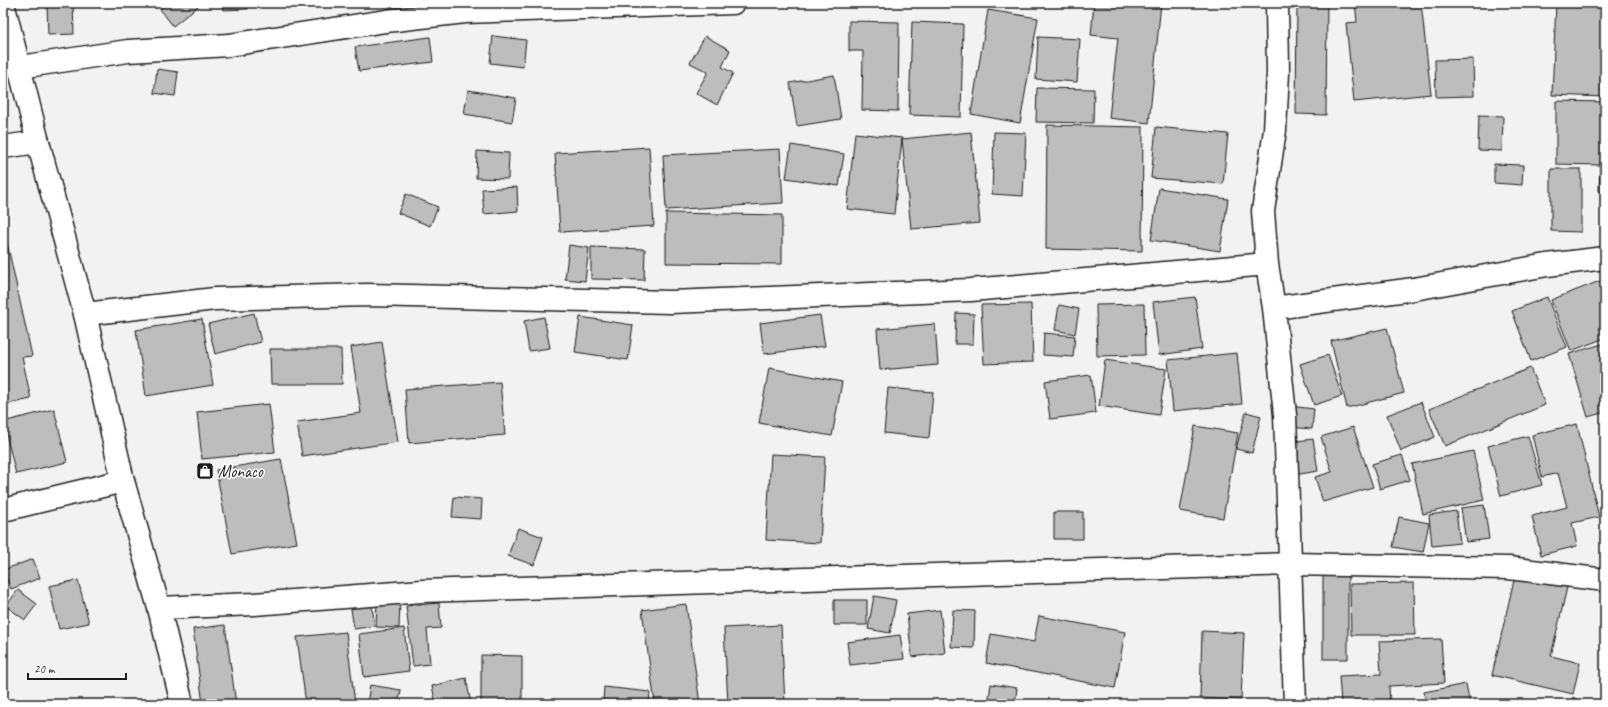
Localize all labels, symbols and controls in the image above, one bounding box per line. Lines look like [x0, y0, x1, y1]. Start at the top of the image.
shop icon: Monaco [195, 461, 215, 481]
place label: Monaco [218, 461, 264, 482]
scale bar [28, 655, 126, 681]
text: 20 m [34, 661, 56, 677]

